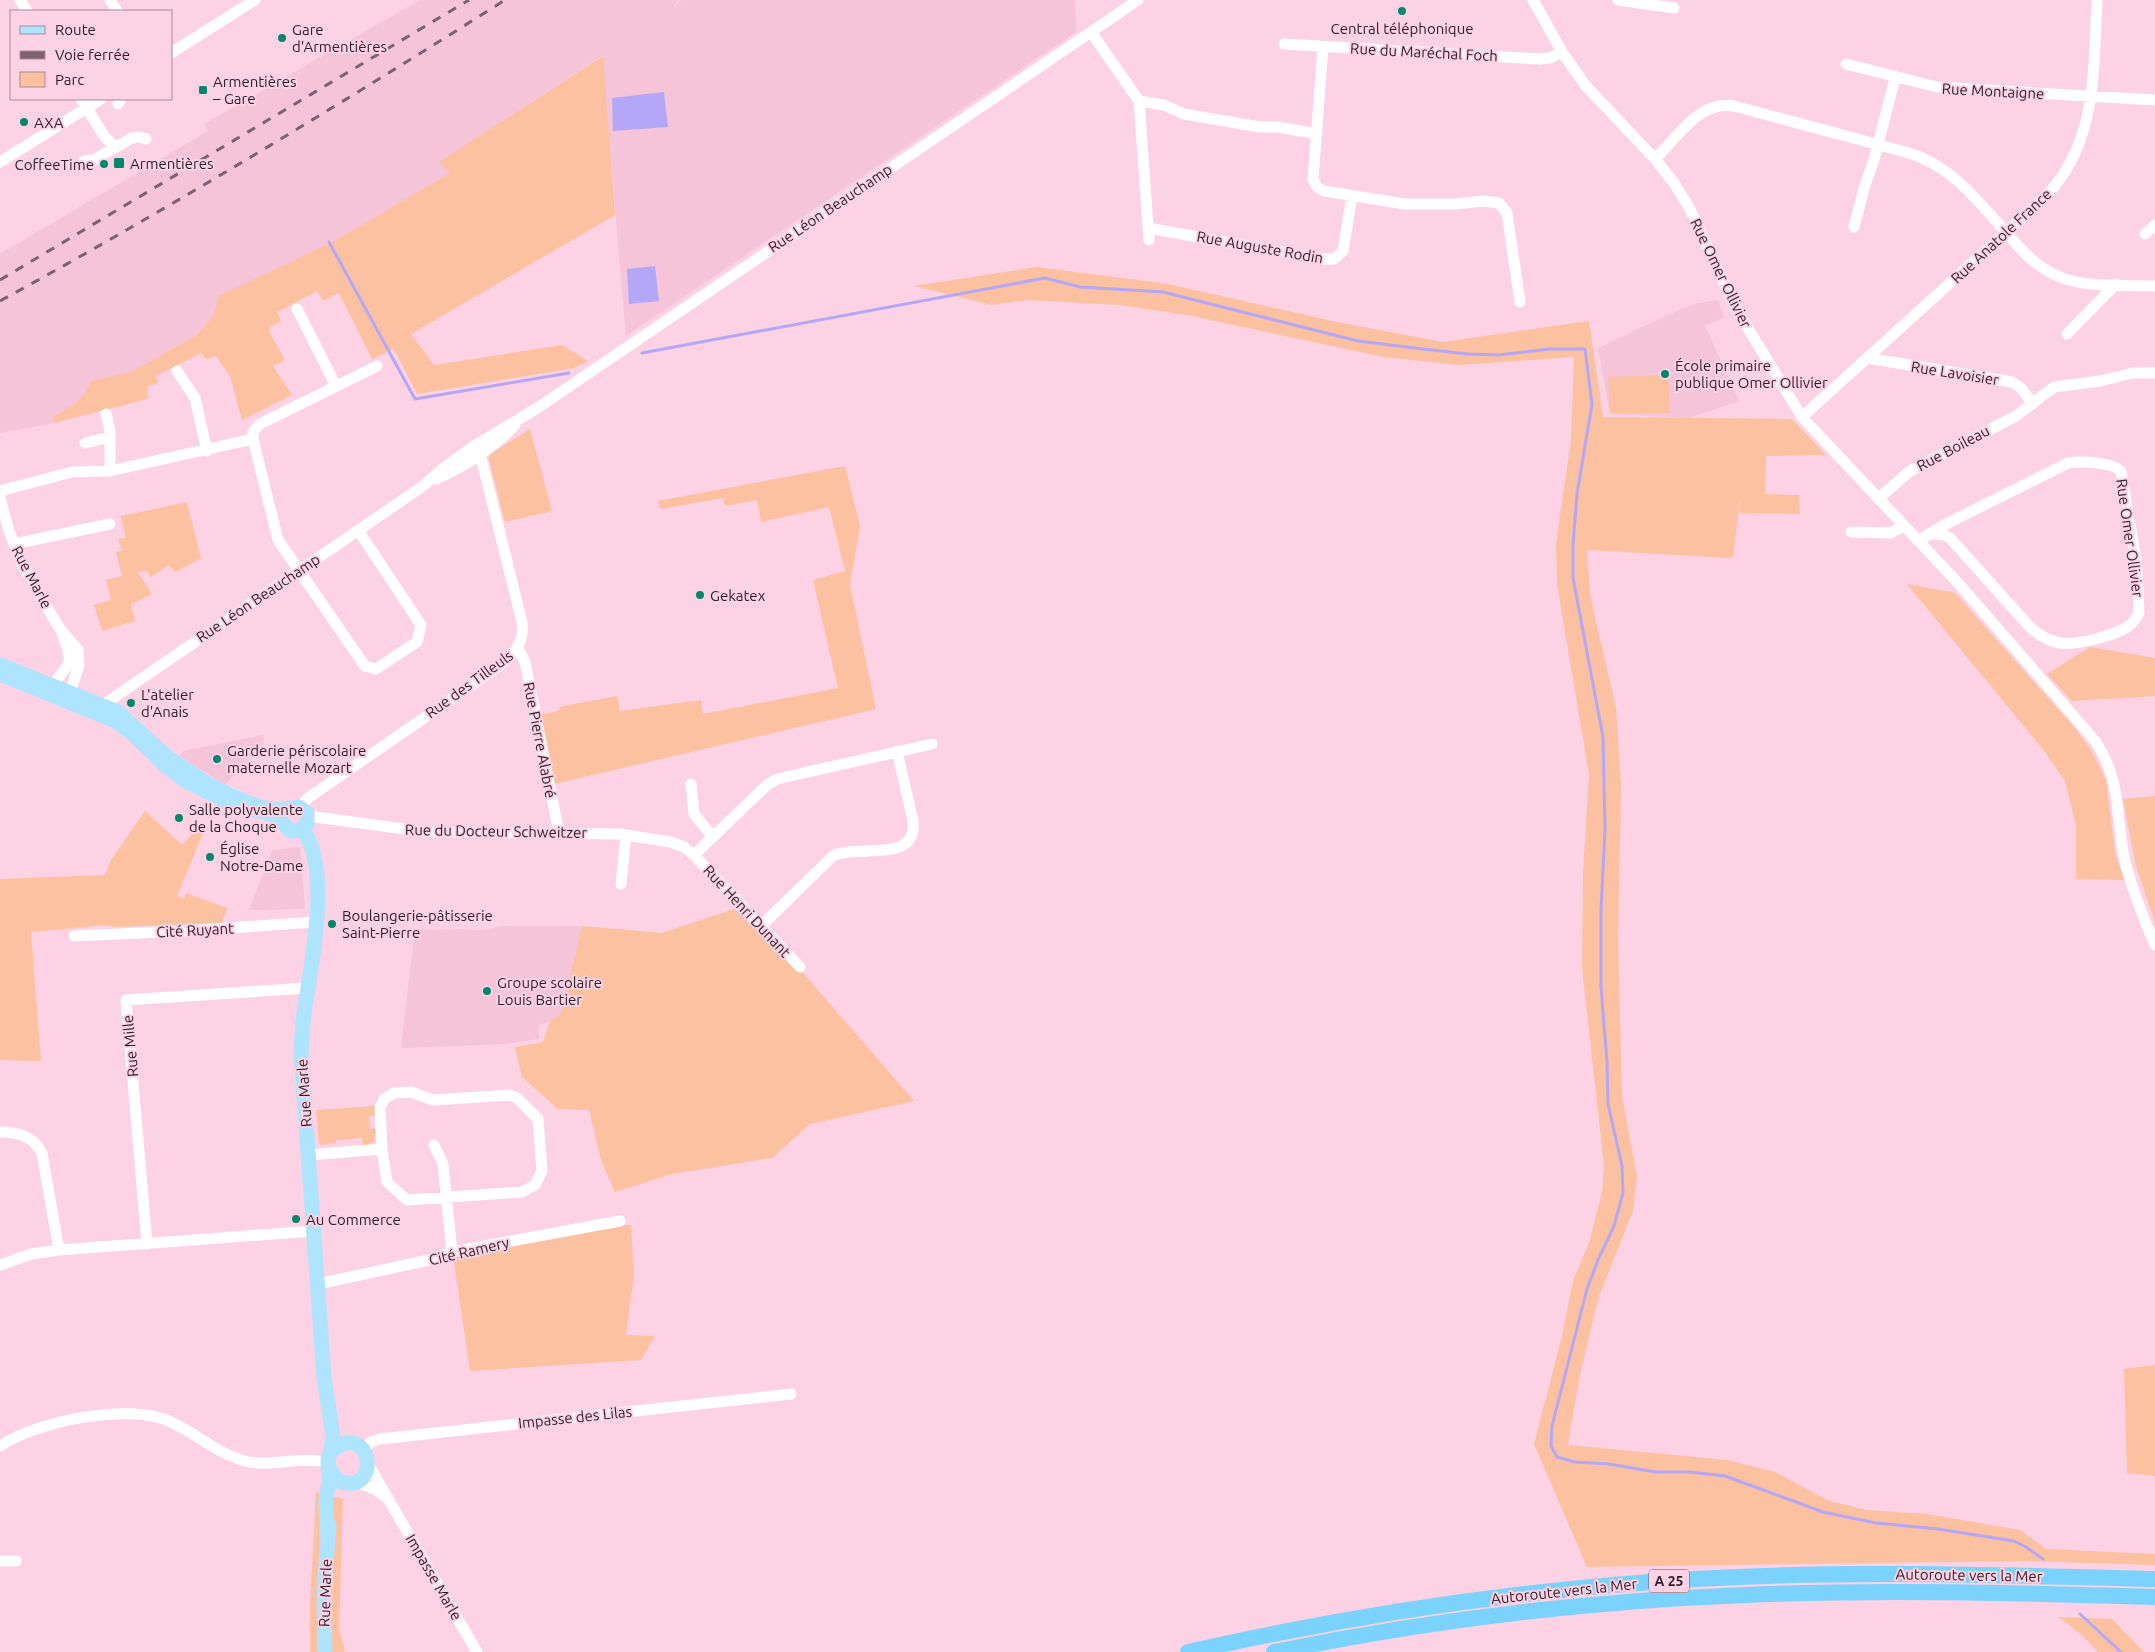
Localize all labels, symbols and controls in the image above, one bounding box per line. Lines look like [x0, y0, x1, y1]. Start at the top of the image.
marker: Central téléphonique [1396, 5, 1408, 17]
legend [10, 10, 172, 100]
place label: Central téléphonique [1331, 20, 1473, 37]
text: Route [55, 21, 96, 38]
place label: Gare d'Armentières [292, 21, 387, 55]
marker: Gare d'Armentières [276, 32, 288, 44]
street label: Rue du Maréchal Foch [1350, 40, 1498, 64]
text: Voie ferrée [55, 46, 130, 63]
text: Parc [55, 71, 84, 88]
place label: Armentières – Gare [212, 73, 297, 107]
street label: Rue Montaigne [1941, 80, 2045, 102]
marker: Armentières – Gare [197, 84, 209, 96]
place label: AXA [34, 114, 64, 131]
marker: AXA [18, 116, 30, 128]
place label: Armentières [130, 155, 214, 172]
place label: CoffeeTime [15, 156, 94, 173]
marker: Armentières [112, 156, 126, 170]
marker: CoffeeTime [98, 158, 110, 170]
street label: Rue Léon Beauchamp [765, 160, 895, 256]
street label: Rue Anatole France [1947, 185, 2055, 287]
street label: Rue Omer Ollivier [1687, 216, 1755, 331]
street label: Rue Auguste Rodin [1195, 227, 1325, 267]
place label: École primaire publique Omer Ollivier [1675, 357, 1828, 391]
street label: Rue Lavoisier [1910, 358, 2000, 388]
marker: École primaire publique Omer Ollivier [1659, 368, 1671, 380]
street label: Rue Boileau [1914, 422, 1992, 474]
street label: Rue Omer Ollivier [2113, 478, 2147, 599]
street label: Rue Marle [8, 543, 56, 611]
street label: Rue Léon Beauchamp [193, 550, 323, 646]
place label: Gekatex [710, 587, 766, 604]
marker: Gekatex [694, 589, 706, 601]
street label: Rue des Tilleuls [422, 647, 516, 721]
street label: Rue Pierre Alabré [520, 681, 560, 799]
place label: L'atelier d'Anais [141, 686, 194, 720]
marker: L'atelier d'Anais [125, 697, 137, 709]
place label: Garderie périscolaire maternelle Mozart [227, 742, 366, 776]
marker: Garderie périscolaire maternelle Mozart [211, 753, 223, 765]
place label: Salle polyvalente de la Choque [189, 801, 303, 835]
marker: Salle polyvalente de la Choque [173, 812, 185, 824]
street label: Rue du Docteur Schweitzer [405, 821, 588, 841]
place label: Église Notre-Dame [220, 840, 303, 874]
marker: Église Notre-Dame [204, 851, 216, 863]
street label: Rue Henri Dunant [700, 861, 794, 961]
place label: Boulangerie-pâtisserie Saint-Pierre [342, 907, 493, 941]
marker: Boulangerie-pâtisserie Saint-Pierre [326, 918, 338, 930]
street label: Cité Ruyant [156, 919, 234, 941]
place label: Groupe scolaire Louis Bartier [497, 974, 602, 1008]
marker: Groupe scolaire Louis Bartier [481, 985, 493, 997]
street label: Rue Mille [119, 1014, 141, 1078]
street label: Rue Marle [293, 1058, 315, 1128]
place label: Au Commerce [306, 1211, 401, 1228]
marker: Au Commerce [290, 1213, 302, 1225]
street label: Cité Ramery [427, 1234, 511, 1268]
street label: Impasse des Lilas [517, 1403, 633, 1431]
street label: Impasse Marle [402, 1531, 466, 1623]
street label: Rue Marle [315, 1559, 335, 1627]
street label: Autoroute vers la Mer [1895, 1565, 2043, 1585]
road number: A 25 [1649, 1570, 1689, 1592]
street label: Autoroute vers la Mer [1490, 1575, 1638, 1607]

